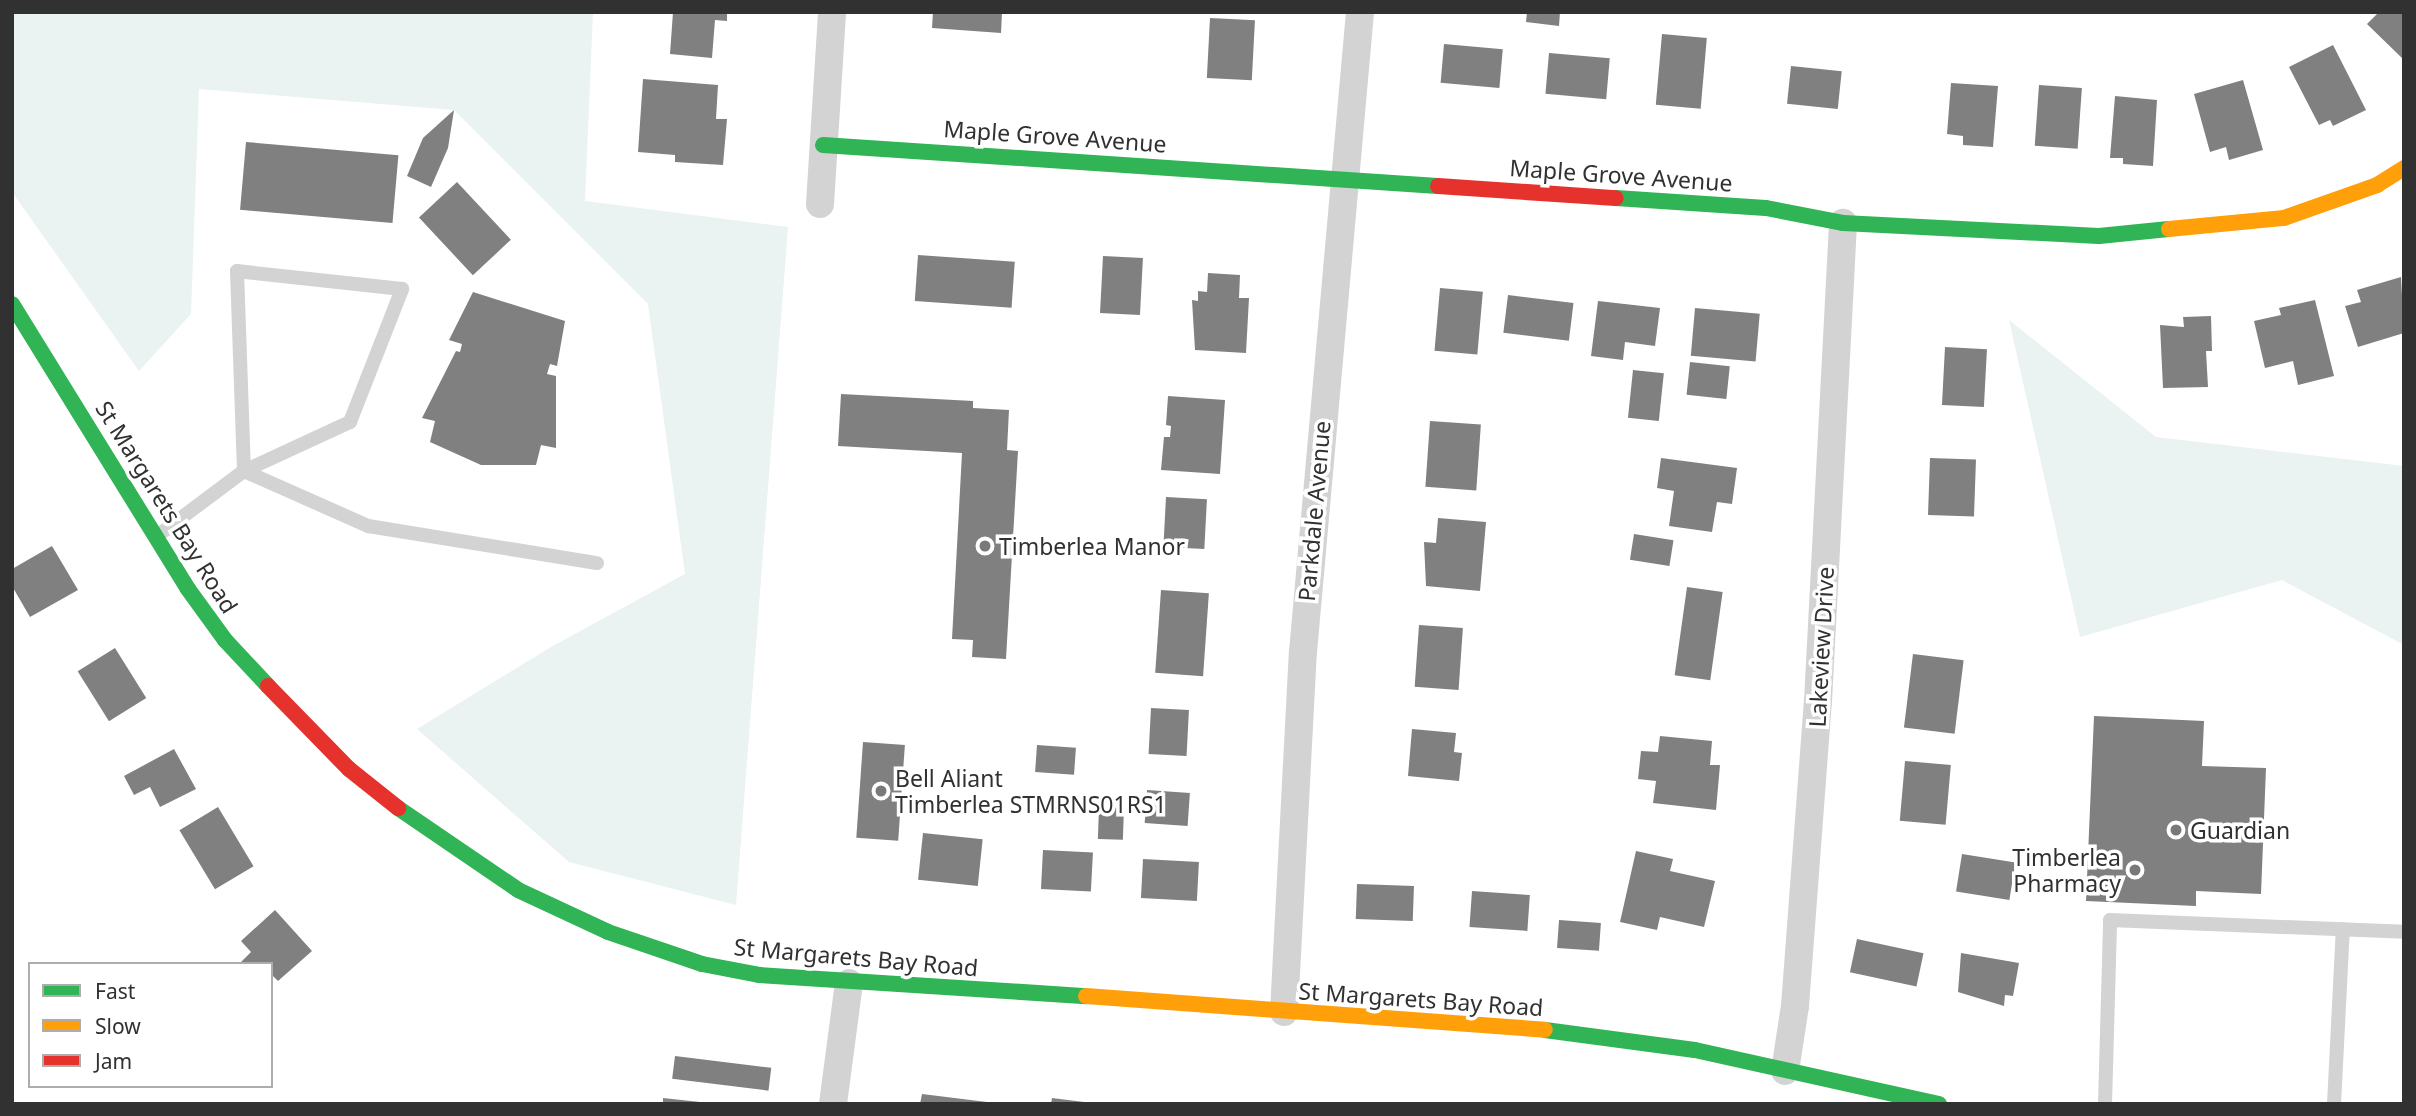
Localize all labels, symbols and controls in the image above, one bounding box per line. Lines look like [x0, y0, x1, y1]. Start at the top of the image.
street label: Maple Grove Avenue [943, 114, 1167, 158]
street label: Maple Grove Avenue [1509, 153, 1733, 197]
street label: St Margarets Bay Road [90, 396, 244, 618]
street label: Parkdale Avenue [1292, 419, 1336, 603]
place label: Timberlea Manor [999, 532, 1185, 560]
marker: Timberlea Manor [977, 538, 993, 554]
street label: Lakeview Drive [1803, 566, 1839, 728]
place label: Bell Aliant Timberlea STMRNS01RS1 [895, 764, 1167, 818]
marker: Bell Aliant Timberlea STMRNS01RS1 [873, 783, 889, 799]
place label: Guardian [2190, 816, 2290, 844]
marker: Guardian [2168, 822, 2184, 838]
place label: Timberlea Pharmacy [2012, 843, 2121, 897]
marker: Timberlea Pharmacy [2127, 862, 2143, 878]
street label: St Margarets Bay Road [733, 933, 979, 981]
legend [28, 962, 273, 1088]
text: Fast [95, 977, 135, 1005]
street label: St Margarets Bay Road [1298, 977, 1544, 1021]
text: Slow [95, 1012, 141, 1040]
text: Jam [95, 1047, 132, 1075]

